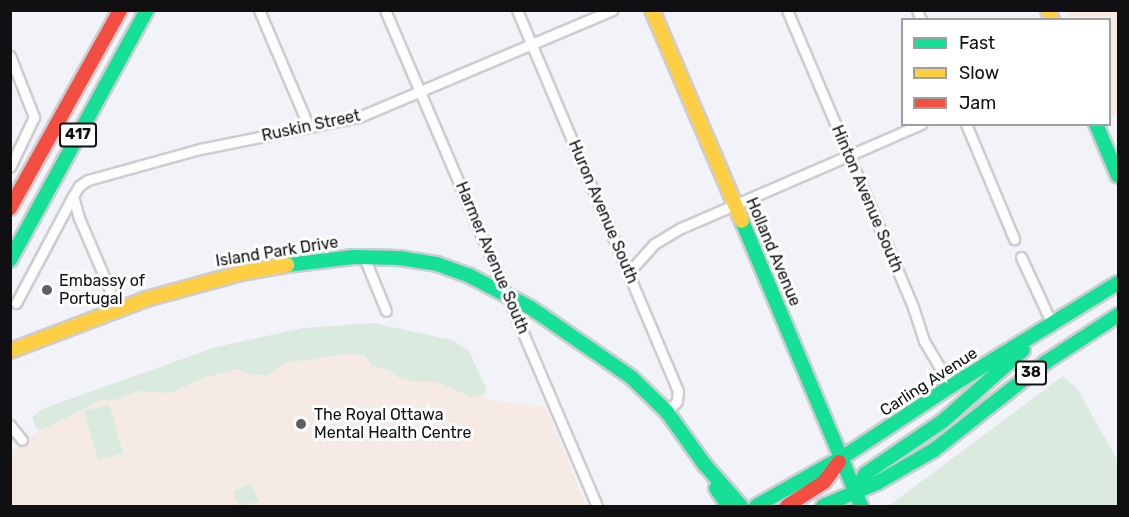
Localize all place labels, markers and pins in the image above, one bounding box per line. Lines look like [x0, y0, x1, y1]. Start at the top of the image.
place label: Embassy of Portugal [59, 271, 145, 309]
marker: Embassy of Portugal [40, 283, 54, 297]
place label: The Royal Ottawa Mental Health Centre [314, 405, 471, 443]
marker: The Royal Ottawa Mental Health Centre [292, 415, 310, 433]

